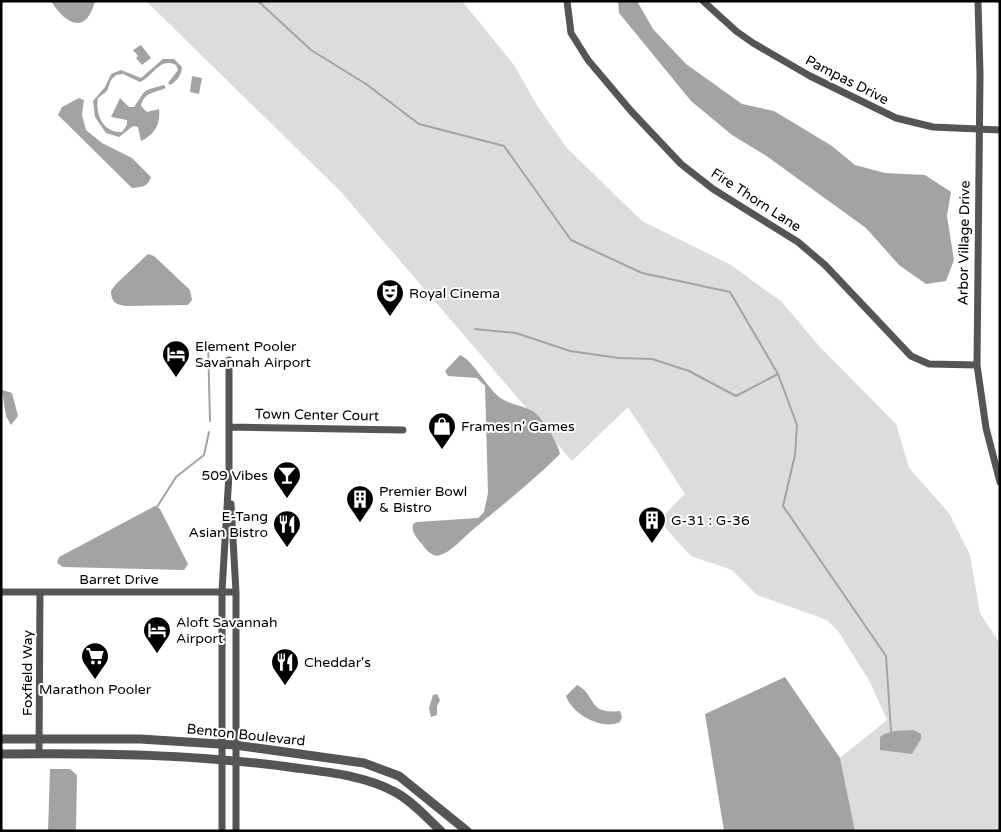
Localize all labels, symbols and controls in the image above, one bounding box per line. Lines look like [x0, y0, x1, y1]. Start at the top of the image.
street label: Pampas Drive [802, 52, 892, 108]
street label: Fire Thorn Lane [708, 165, 804, 235]
street label: Arbor Village Drive [954, 180, 974, 306]
theatre icon: Royal Cinema [375, 278, 405, 317]
place label: Royal Cinema [409, 285, 500, 302]
place label: Element Pooler Savannah Airport [195, 338, 312, 371]
hotel icon: Element Pooler Savannah Airport [161, 339, 191, 378]
street label: Town Center Court [255, 405, 380, 425]
shop icon: Frames n' Games [427, 411, 457, 450]
place label: Frames n' Games [461, 418, 575, 435]
bar icon: 509 Vibes [272, 460, 302, 499]
place label: 509 Vibes [201, 467, 268, 484]
place label: Premier Bowl & Bistro [379, 483, 467, 516]
building icon: Premier Bowl & Bistro [345, 484, 375, 523]
building icon: G-31 : G-36 [637, 505, 667, 544]
place label: E-Tang Asian Bistro [189, 508, 268, 541]
restaurant icon: E-Tang Asian Bistro [272, 509, 302, 548]
place label: G-31 : G-36 [671, 512, 750, 529]
street label: Barret Drive [79, 571, 159, 588]
place label: Aloft Savannah Airport [176, 614, 278, 647]
hotel icon: Aloft Savannah Airport [142, 615, 172, 654]
street label: Foxfield Way [19, 630, 36, 716]
supermarket icon: Marathon Pooler [80, 641, 110, 680]
restaurant icon: Cheddar's [270, 647, 300, 686]
place label: Cheddar's [304, 654, 371, 671]
place label: Marathon Pooler [39, 681, 152, 698]
street label: Benton Boulevard [186, 720, 306, 750]

